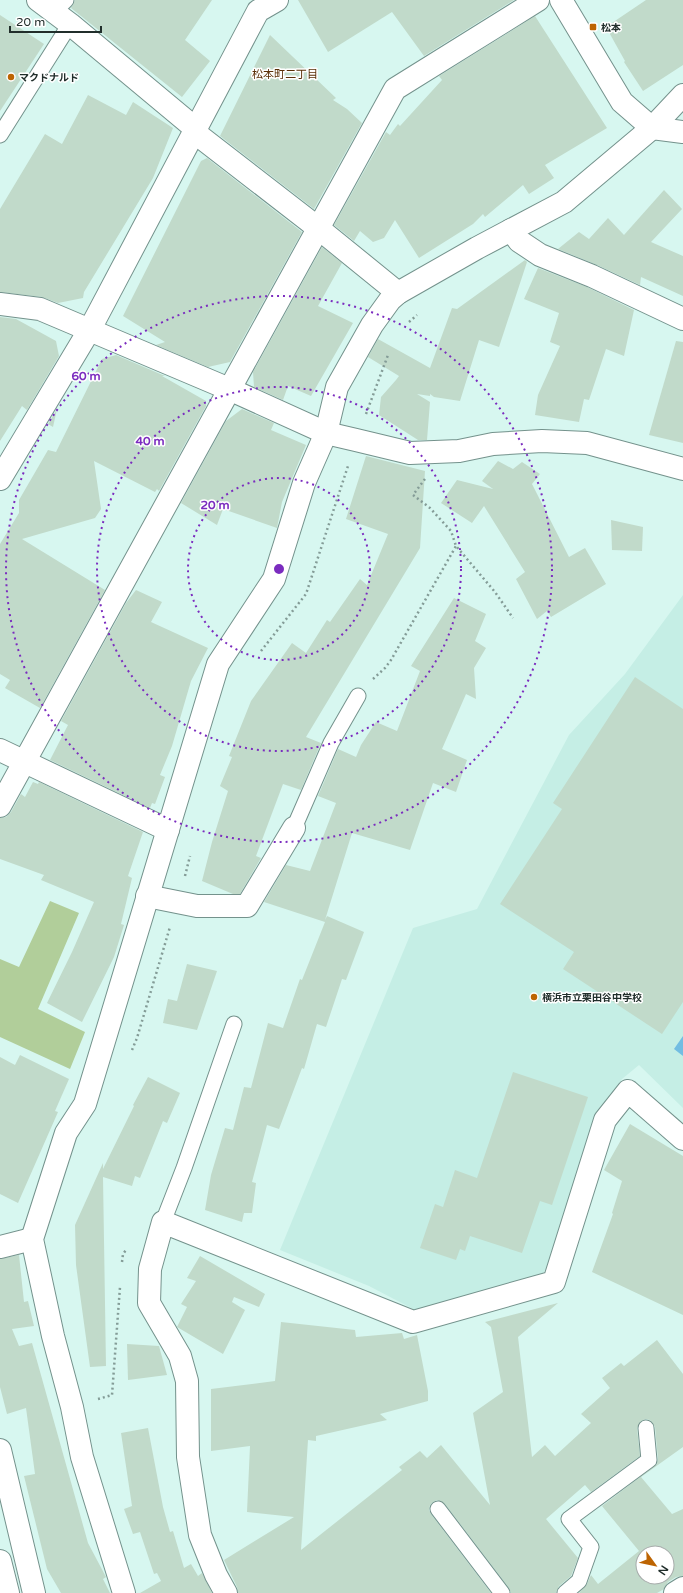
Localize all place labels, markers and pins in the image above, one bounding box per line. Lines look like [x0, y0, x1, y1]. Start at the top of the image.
marker: 松本 [588, 22, 598, 32]
place label: 松本 [601, 22, 621, 34]
marker: マクドナルド [6, 72, 16, 82]
place label: マクドナルド [19, 72, 79, 84]
centre of rings [272, 562, 286, 576]
marker: 横浜市立栗田谷中学校 [529, 992, 539, 1002]
place label: 横浜市立栗田谷中学校 [542, 992, 642, 1004]

